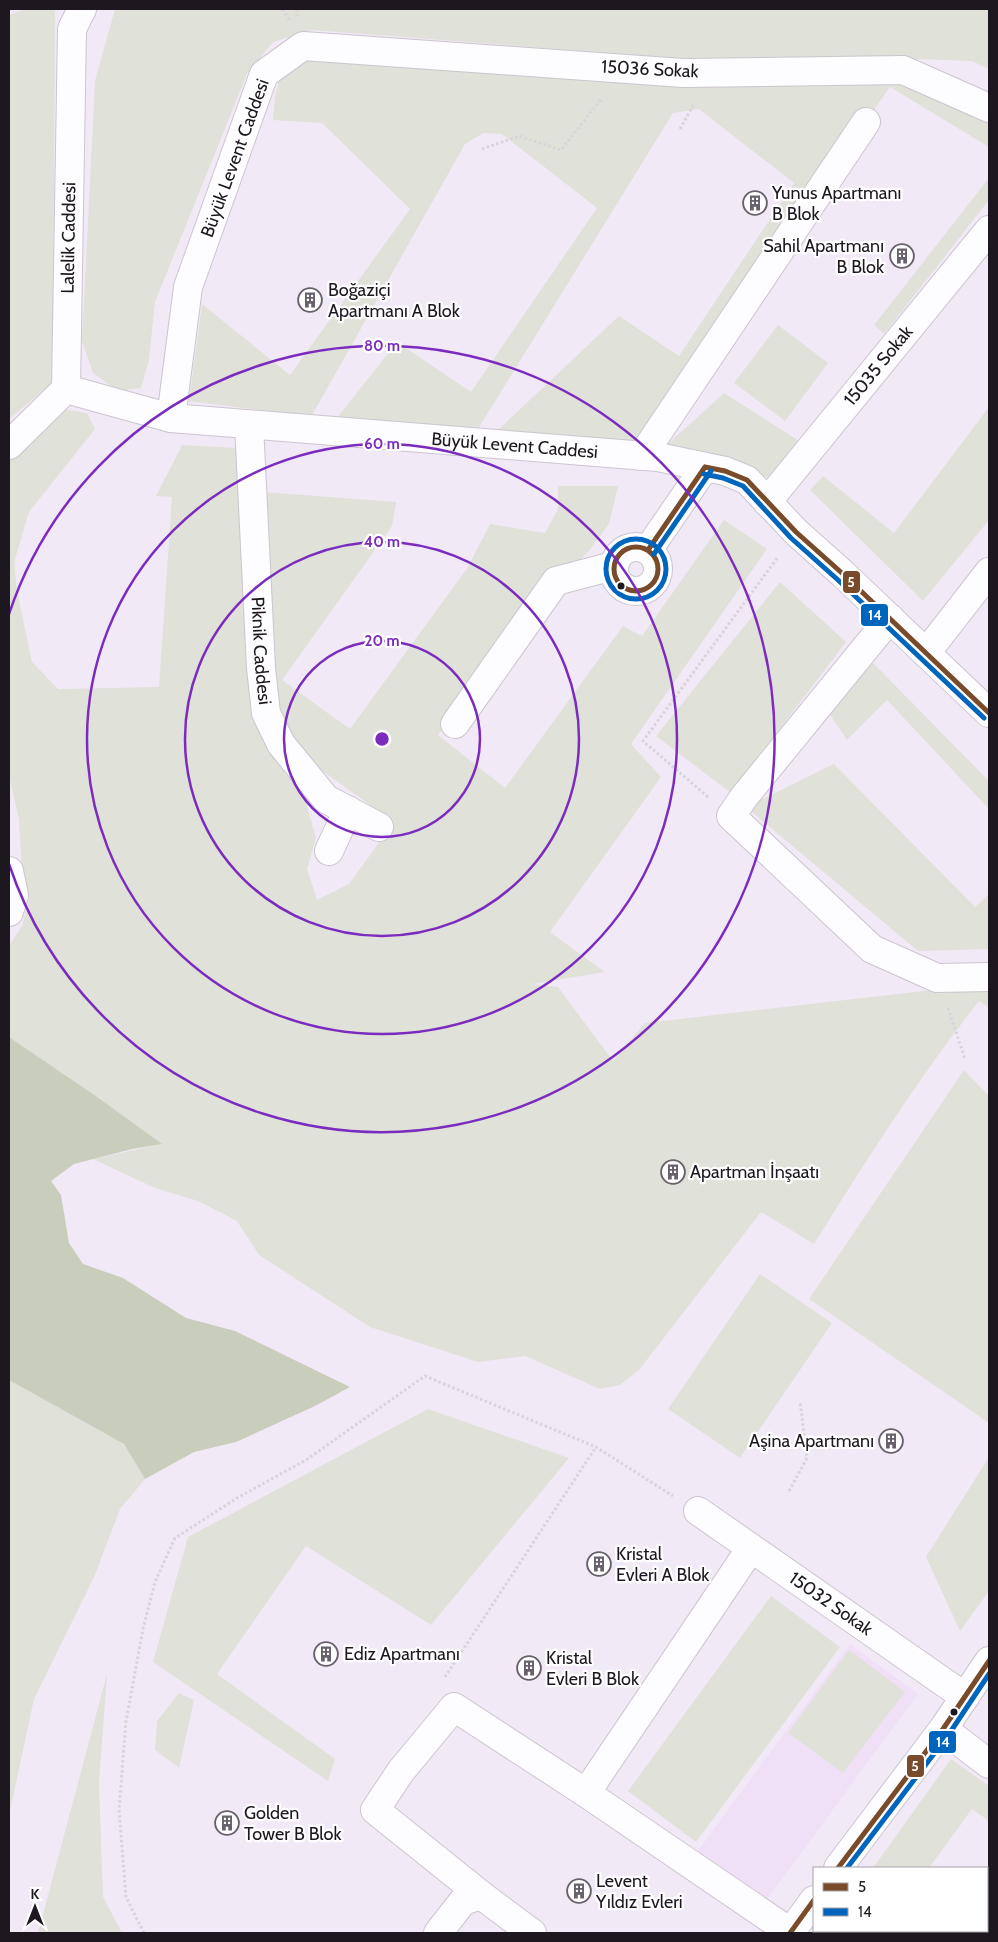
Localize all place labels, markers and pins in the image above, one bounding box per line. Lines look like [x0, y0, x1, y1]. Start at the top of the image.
place label: Yunus Apartmanı B Blok [771, 182, 901, 225]
building icon: Yunus Apartmanı B Blok [742, 190, 768, 216]
place label: Sahil Apartmanı B Blok [763, 235, 885, 278]
building icon: Sahil Apartmanı B Blok [889, 243, 915, 269]
place label: Boğaziçi Apartmanı A Blok [328, 279, 461, 322]
building icon: Boğaziçi Apartmanı A Blok [297, 287, 323, 313]
unlabelled marker [616, 581, 626, 591]
centre of rings [373, 730, 391, 748]
building icon: Apartman İnşaatı [660, 1159, 686, 1185]
place label: Apartman İnşaatı [690, 1161, 819, 1183]
building icon: Aşina Apartmanı [878, 1428, 904, 1454]
place label: Aşina Apartmanı [749, 1430, 874, 1452]
place label: Kristal Evleri A Blok [616, 1543, 710, 1586]
building icon: Kristal Evleri A Blok [586, 1551, 612, 1577]
building icon: Ediz Apartmanı [313, 1641, 339, 1667]
place label: Ediz Apartmanı [344, 1643, 460, 1665]
place label: Kristal Evleri B Blok [546, 1647, 640, 1690]
building icon: Kristal Evleri B Blok [516, 1655, 542, 1681]
unlabelled marker [949, 1707, 959, 1717]
place label: Golden Tower B Blok [244, 1802, 342, 1845]
building icon: Golden Tower B Blok [214, 1810, 240, 1836]
place label: Levent Yıldız Evleri [595, 1870, 683, 1913]
building icon: Levent Yıldız Evleri [566, 1878, 592, 1904]

